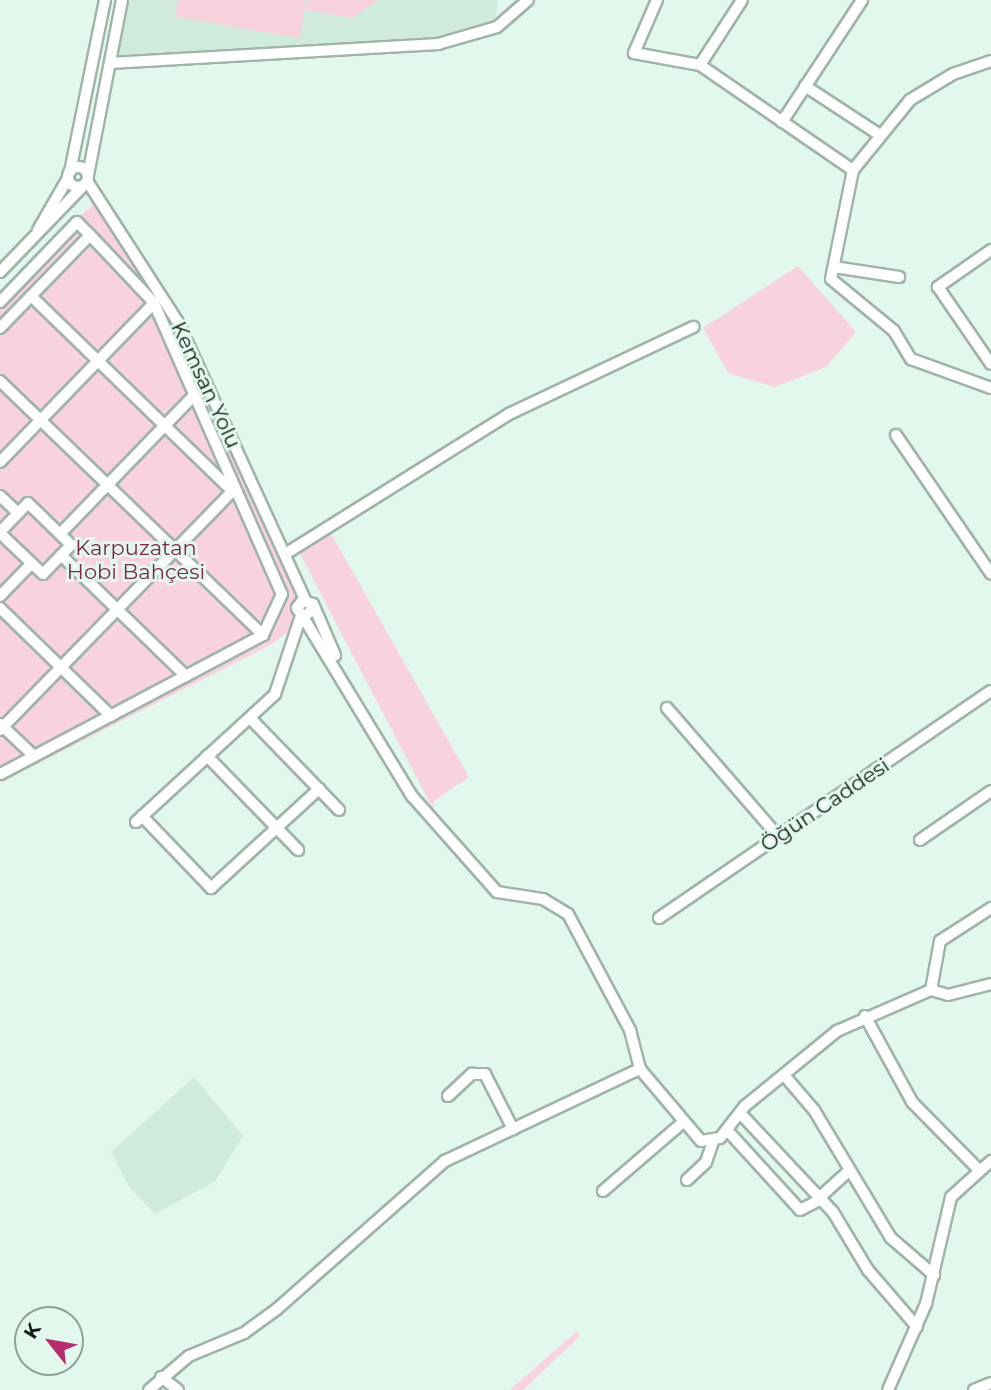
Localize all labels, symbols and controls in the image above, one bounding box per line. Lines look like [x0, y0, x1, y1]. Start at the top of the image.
street label: Kemsan Yolu [166, 318, 246, 452]
park label: Karpuzatan Hobi Bahçesi [67, 535, 205, 585]
street label: Öğün Caddesi [756, 753, 894, 857]
north arrow [14, 1306, 84, 1376]
text: K [19, 1319, 46, 1343]

